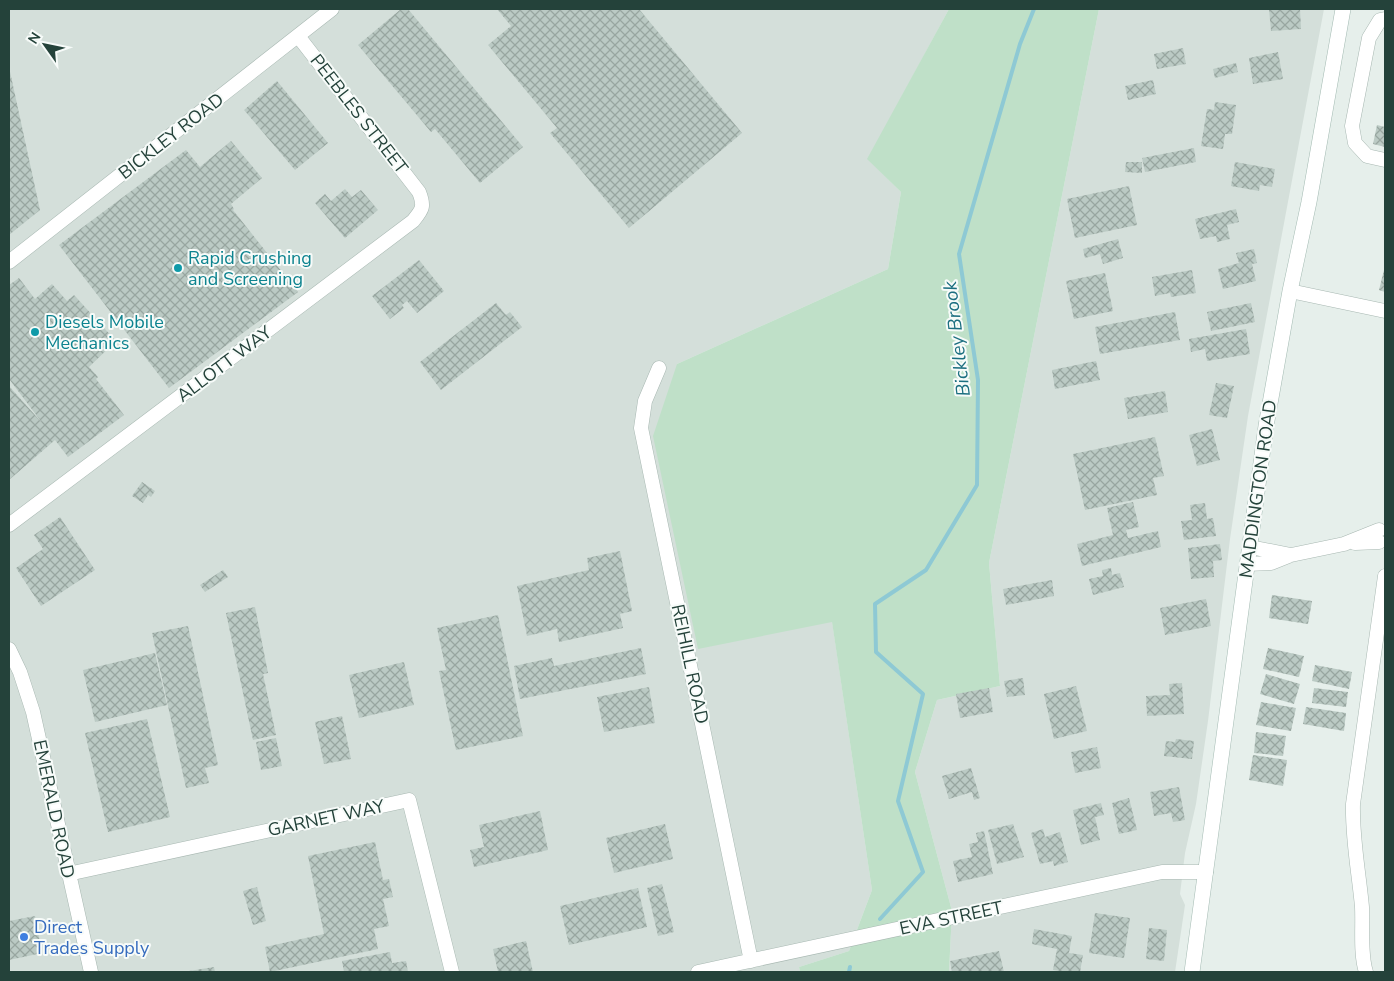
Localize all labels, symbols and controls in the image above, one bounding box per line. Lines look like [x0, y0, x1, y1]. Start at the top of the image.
north arrow [20, 20, 70, 70]
text: N [24, 29, 45, 48]
street label: PEEBLES STREET [305, 49, 413, 179]
street label: BICKLEY ROAD [113, 87, 229, 185]
place label: Rapid Crushing and Screening [188, 246, 312, 291]
marker: Rapid Crushing and Screening [172, 262, 184, 274]
water label: Bickley Brook [937, 279, 977, 398]
place label: Diesels Mobile Mechanics [45, 310, 164, 355]
street label: ALLOTT WAY [172, 320, 277, 408]
marker: Diesels Mobile Mechanics [29, 326, 41, 338]
street label: MADDINGTON ROAD [1234, 398, 1282, 580]
street label: REIHILL ROAD [666, 602, 714, 726]
street label: EMERALD ROAD [28, 737, 80, 881]
street label: GARNET WAY [265, 794, 387, 842]
street label: EVA STREET [897, 895, 1005, 941]
place label: Direct Trades Supply [34, 915, 150, 960]
marker: Direct Trades Supply [18, 931, 30, 943]

